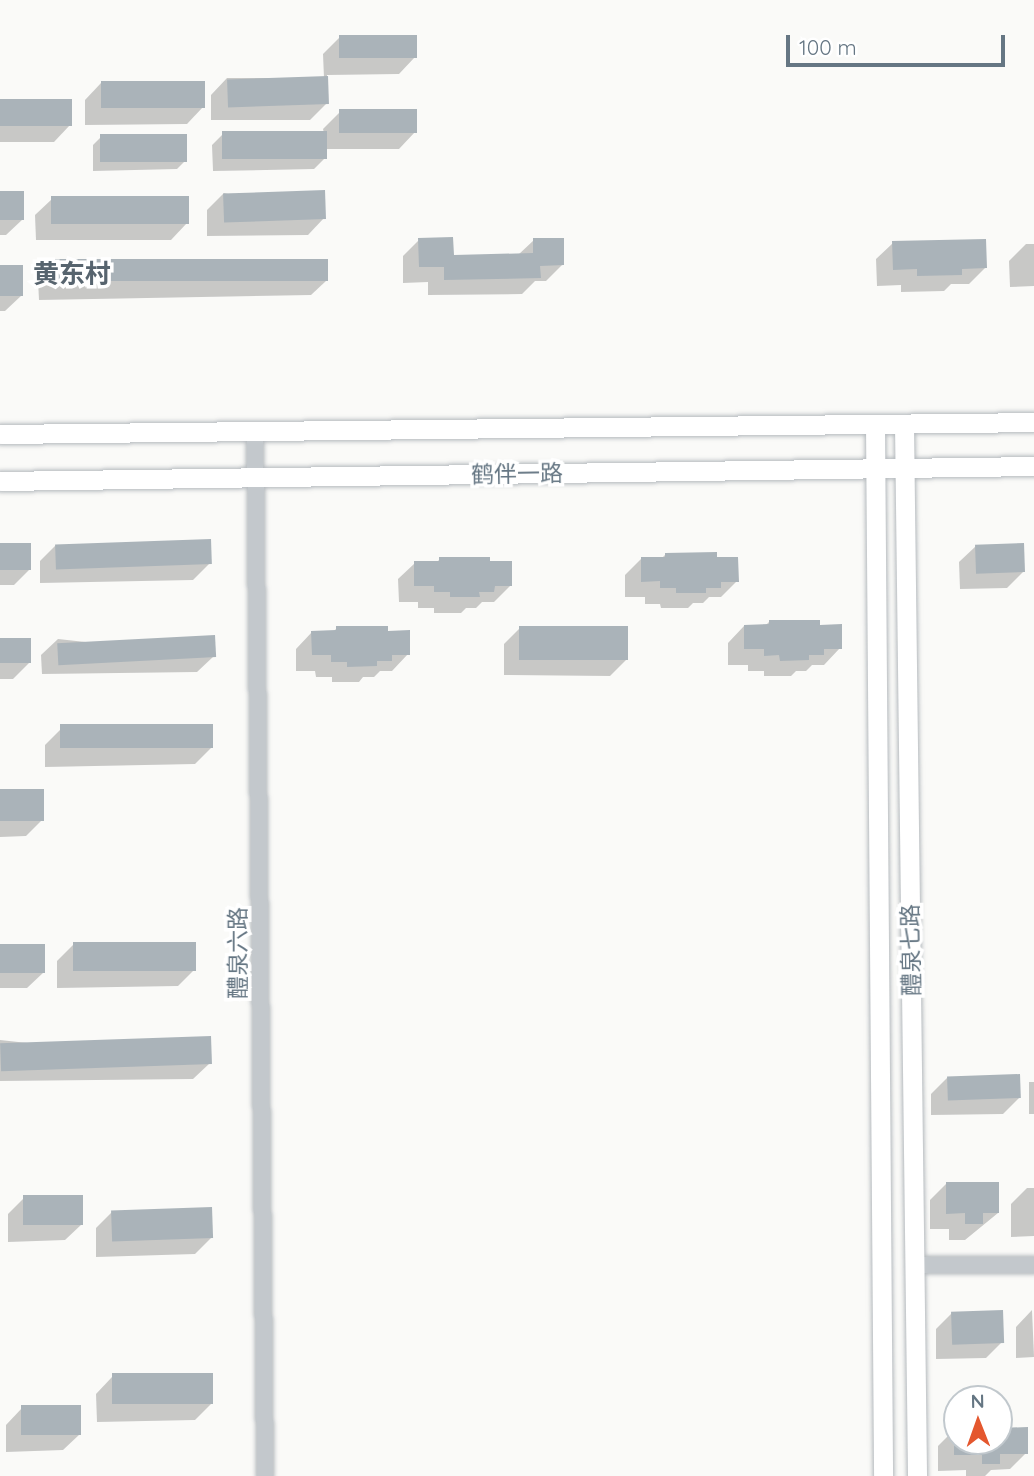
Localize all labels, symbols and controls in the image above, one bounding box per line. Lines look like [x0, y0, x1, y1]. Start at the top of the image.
scale bar [789, 21, 1008, 65]
text: 100 m [799, 34, 857, 60]
district label: 黄东村 [33, 258, 111, 290]
street label: 鹤伴一路 [471, 459, 563, 489]
street label: 醴泉七路 [896, 904, 926, 996]
street label: 醴泉六路 [224, 907, 252, 999]
north arrow [943, 1385, 1013, 1455]
text: N [970, 1389, 985, 1413]

